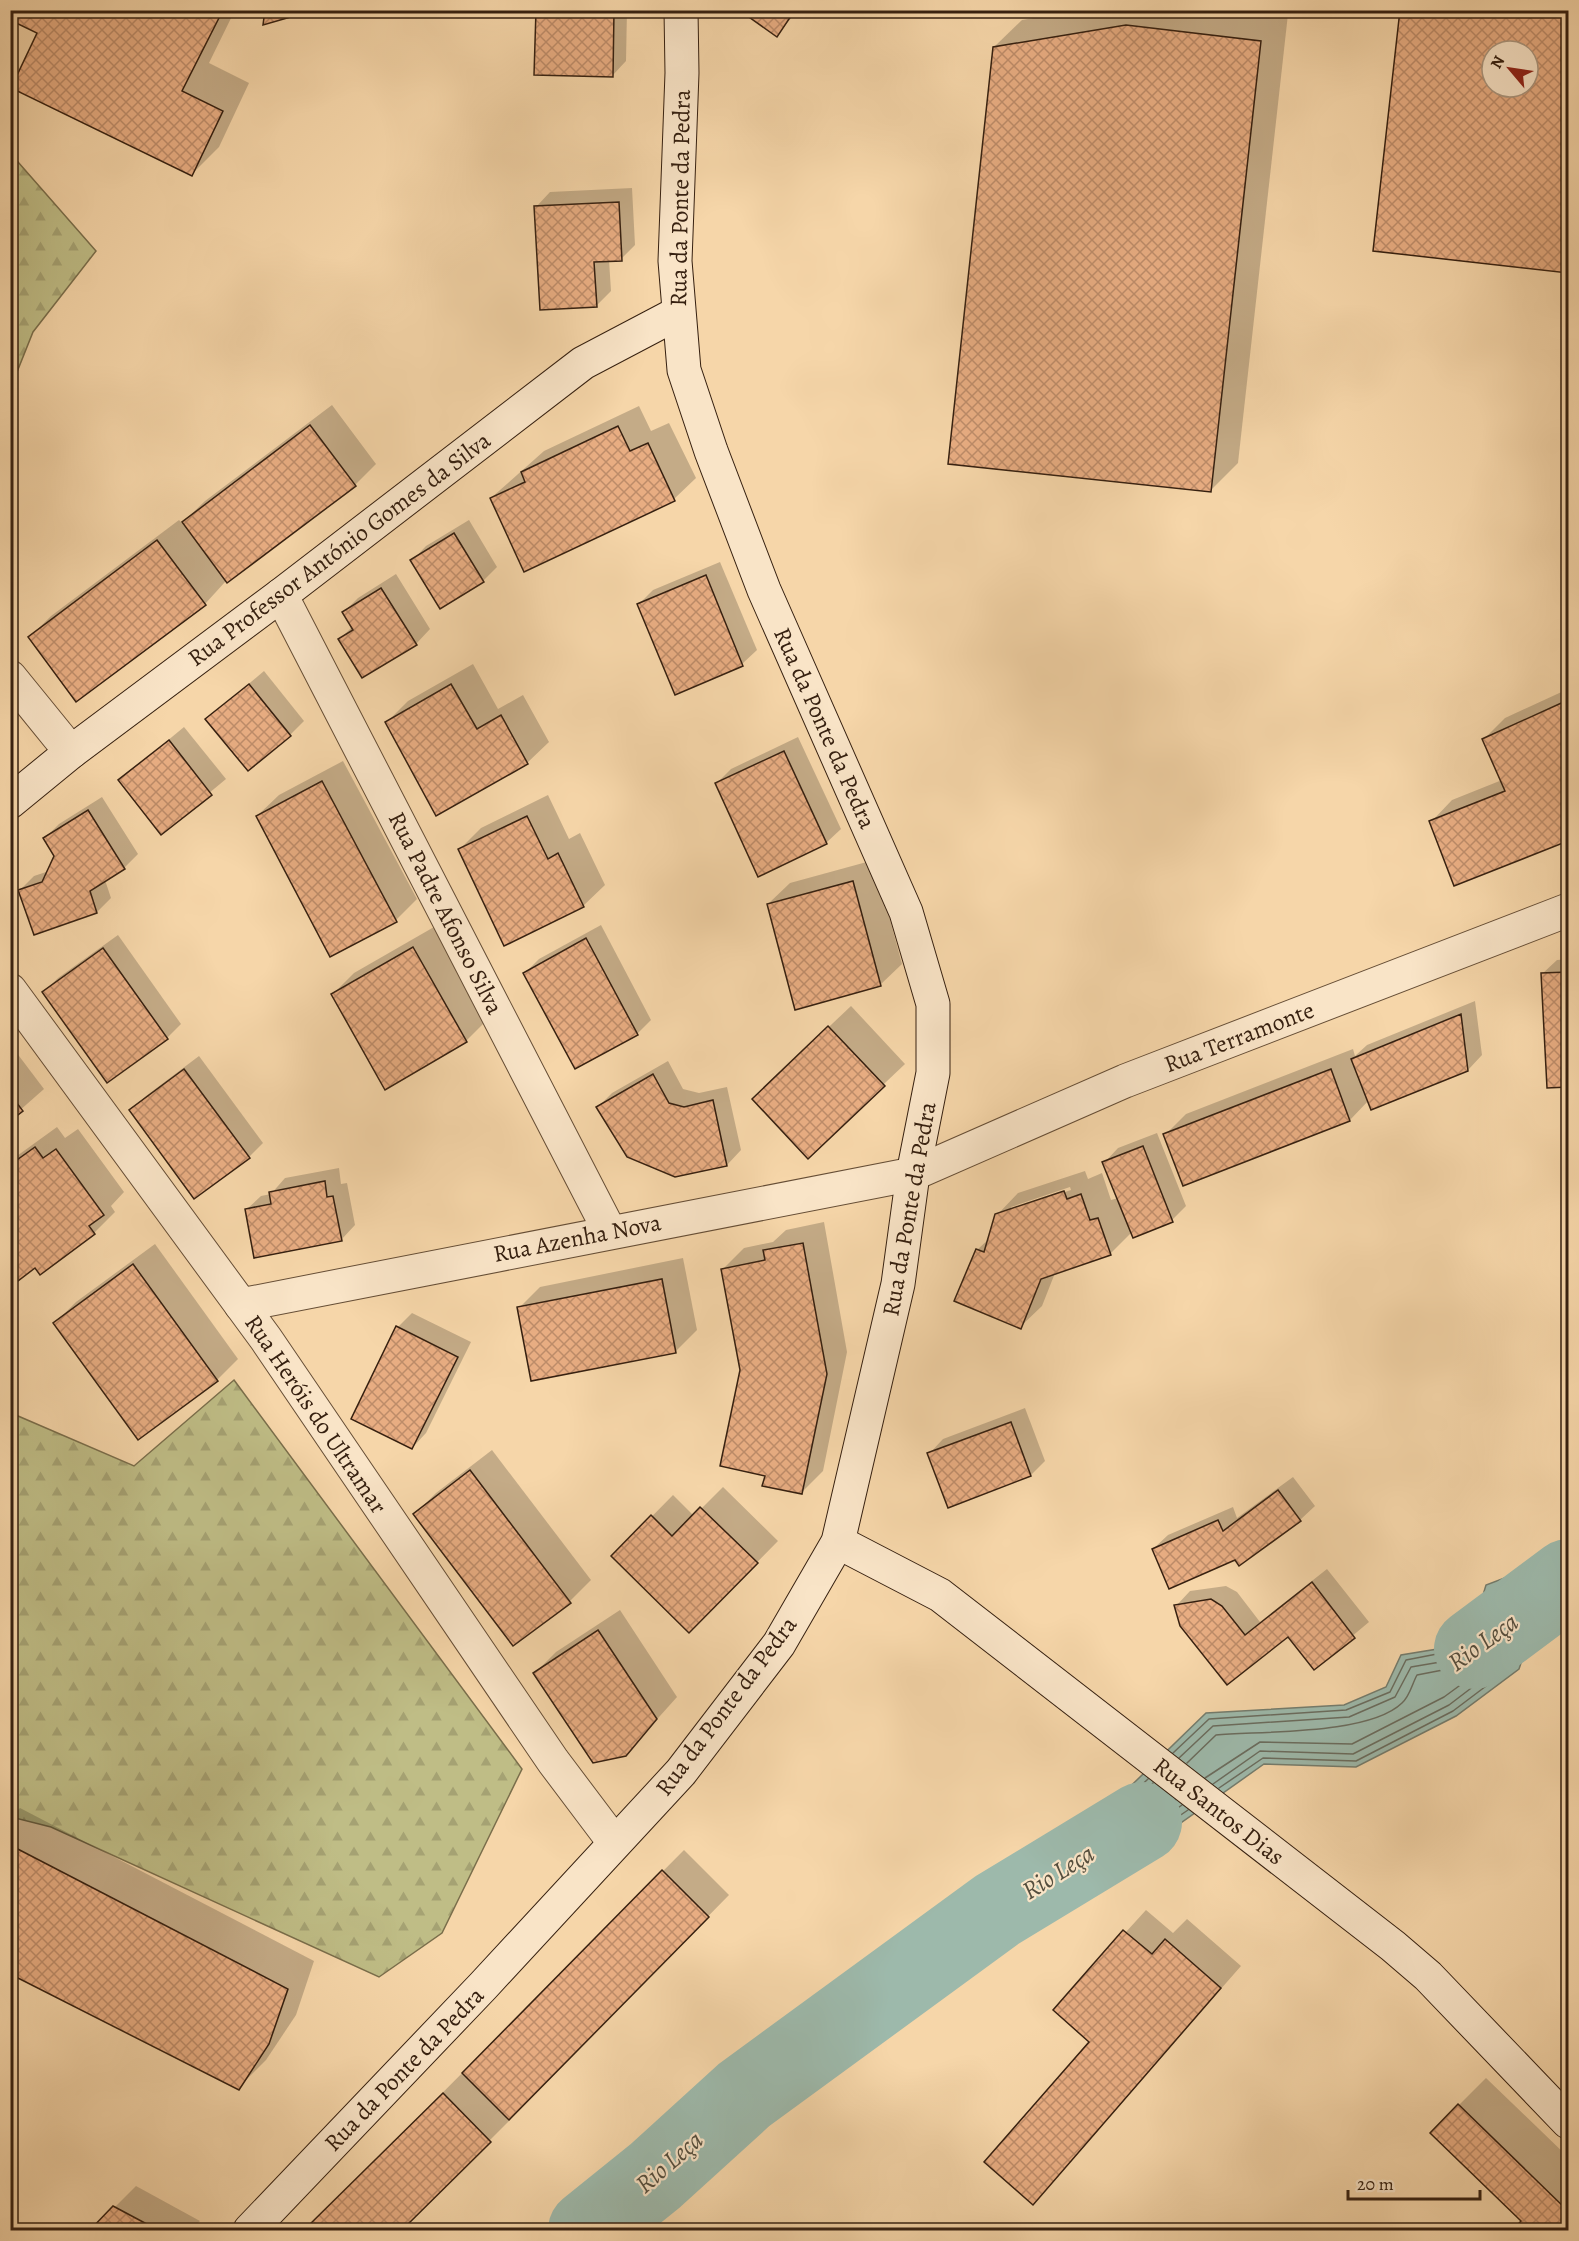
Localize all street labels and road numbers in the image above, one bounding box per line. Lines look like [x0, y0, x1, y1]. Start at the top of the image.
street label: Rua da Ponte da Pedra [662, 88, 698, 307]
street label: Rua Professor António Gomes da Silva [181, 424, 498, 674]
street label: Rua da Ponte da Pedra [766, 622, 884, 834]
street label: Rua Padre Afonso Silva [381, 806, 511, 1021]
street label: Rua Terramonte [1159, 994, 1319, 1080]
street label: Rua da Ponte da Pedra [874, 1099, 944, 1319]
street label: Rua Azenha Nova [490, 1206, 664, 1270]
street label: Rua Heróis do Ultramar [237, 1308, 395, 1520]
street label: Rua da Ponte da Pedra [648, 1609, 805, 1802]
street label: Rua Santos Dias [1147, 1750, 1291, 1872]
street label: Rua da Ponte da Pedra [317, 1979, 491, 2158]

